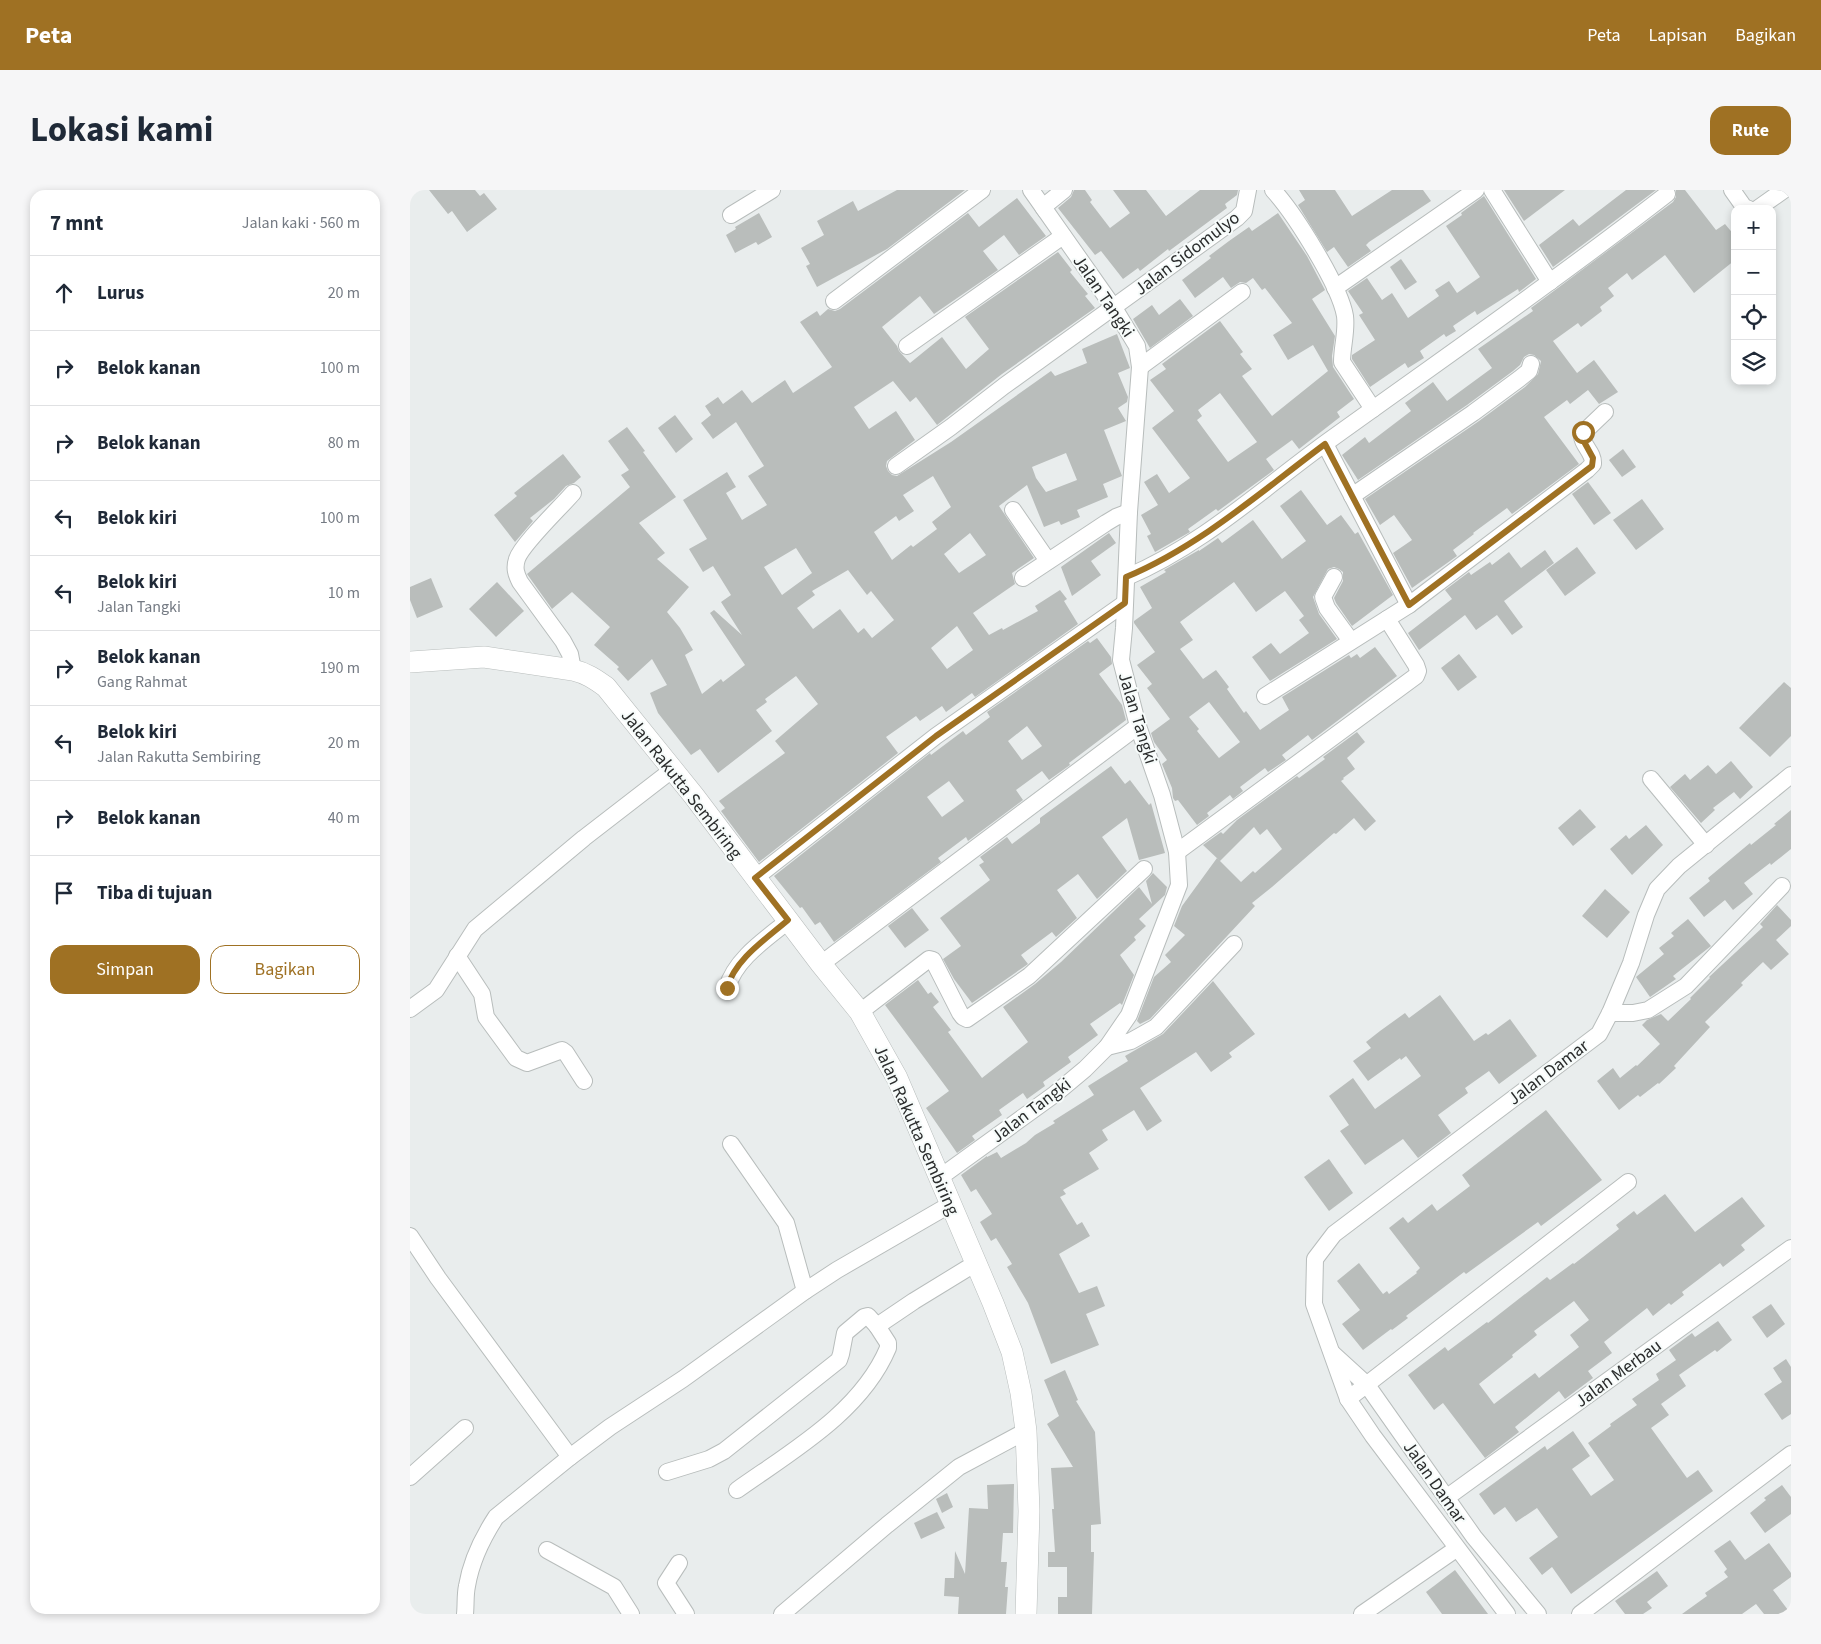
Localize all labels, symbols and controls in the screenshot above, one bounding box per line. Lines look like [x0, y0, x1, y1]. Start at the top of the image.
text: Peta [25, 18, 72, 53]
text: Peta [1587, 23, 1620, 48]
text: Lapisan [1648, 23, 1707, 48]
text: Bagikan [1735, 23, 1796, 48]
text: Lokasi kami [30, 105, 213, 155]
button: Rute [1710, 106, 1791, 155]
map controls [1731, 205, 1776, 385]
button: + [1731, 205, 1776, 250]
street label: Jalan Sidomulyo [1129, 206, 1245, 301]
text: 7 mnt [50, 208, 103, 238]
text: Jalan kaki · 560 m [242, 212, 360, 234]
street label: Jalan Tangki [1067, 250, 1140, 342]
button: − [1731, 250, 1776, 295]
icon: ahead [50, 279, 78, 307]
text: Lurus [97, 280, 144, 307]
text: 20 m [328, 282, 360, 304]
button: locate [1731, 295, 1776, 340]
button: layers [1731, 340, 1776, 385]
icon: right [50, 354, 78, 382]
text: Belok kanan [97, 355, 201, 382]
text: 100 m [320, 357, 360, 379]
route start [1572, 421, 1595, 444]
icon: right [50, 429, 78, 457]
text: Belok kanan [97, 430, 201, 457]
text: 80 m [328, 432, 360, 454]
icon: left [50, 504, 78, 532]
text: Belok kiri [97, 505, 177, 532]
text: 100 m [320, 507, 360, 529]
text: Belok kiri [97, 569, 177, 596]
icon: left [50, 579, 78, 607]
text: 10 m [328, 582, 360, 604]
text: Jalan Tangki [97, 596, 181, 618]
text: Belok kanan [97, 644, 201, 671]
icon: right [50, 654, 78, 682]
text: 190 m [320, 657, 360, 679]
street label: Jalan Tangki [1112, 669, 1163, 767]
text: Gang Rahmat [97, 671, 187, 693]
street label: Jalan Rakutta Sembiring [615, 704, 748, 865]
text: Belok kiri [97, 719, 177, 746]
icon: left [50, 729, 78, 757]
text: 20 m [328, 732, 360, 754]
text: Jalan Rakutta Sembiring [97, 746, 261, 768]
icon: right [50, 804, 78, 832]
text: Belok kanan [97, 805, 201, 832]
text: 40 m [328, 807, 360, 829]
icon: arrive [50, 879, 78, 907]
text: Tiba di tujuan [97, 880, 212, 907]
button: Simpan [50, 945, 200, 994]
button: Bagikan [210, 945, 360, 994]
route end [716, 977, 739, 1000]
street label: Jalan Damar [1503, 1033, 1594, 1111]
street label: Jalan Rakutta Sembiring [868, 1041, 965, 1219]
street label: Jalan Tangki [986, 1072, 1077, 1149]
street label: Jalan Merbau [1570, 1333, 1667, 1413]
street label: Jalan Damar [1397, 1436, 1473, 1529]

